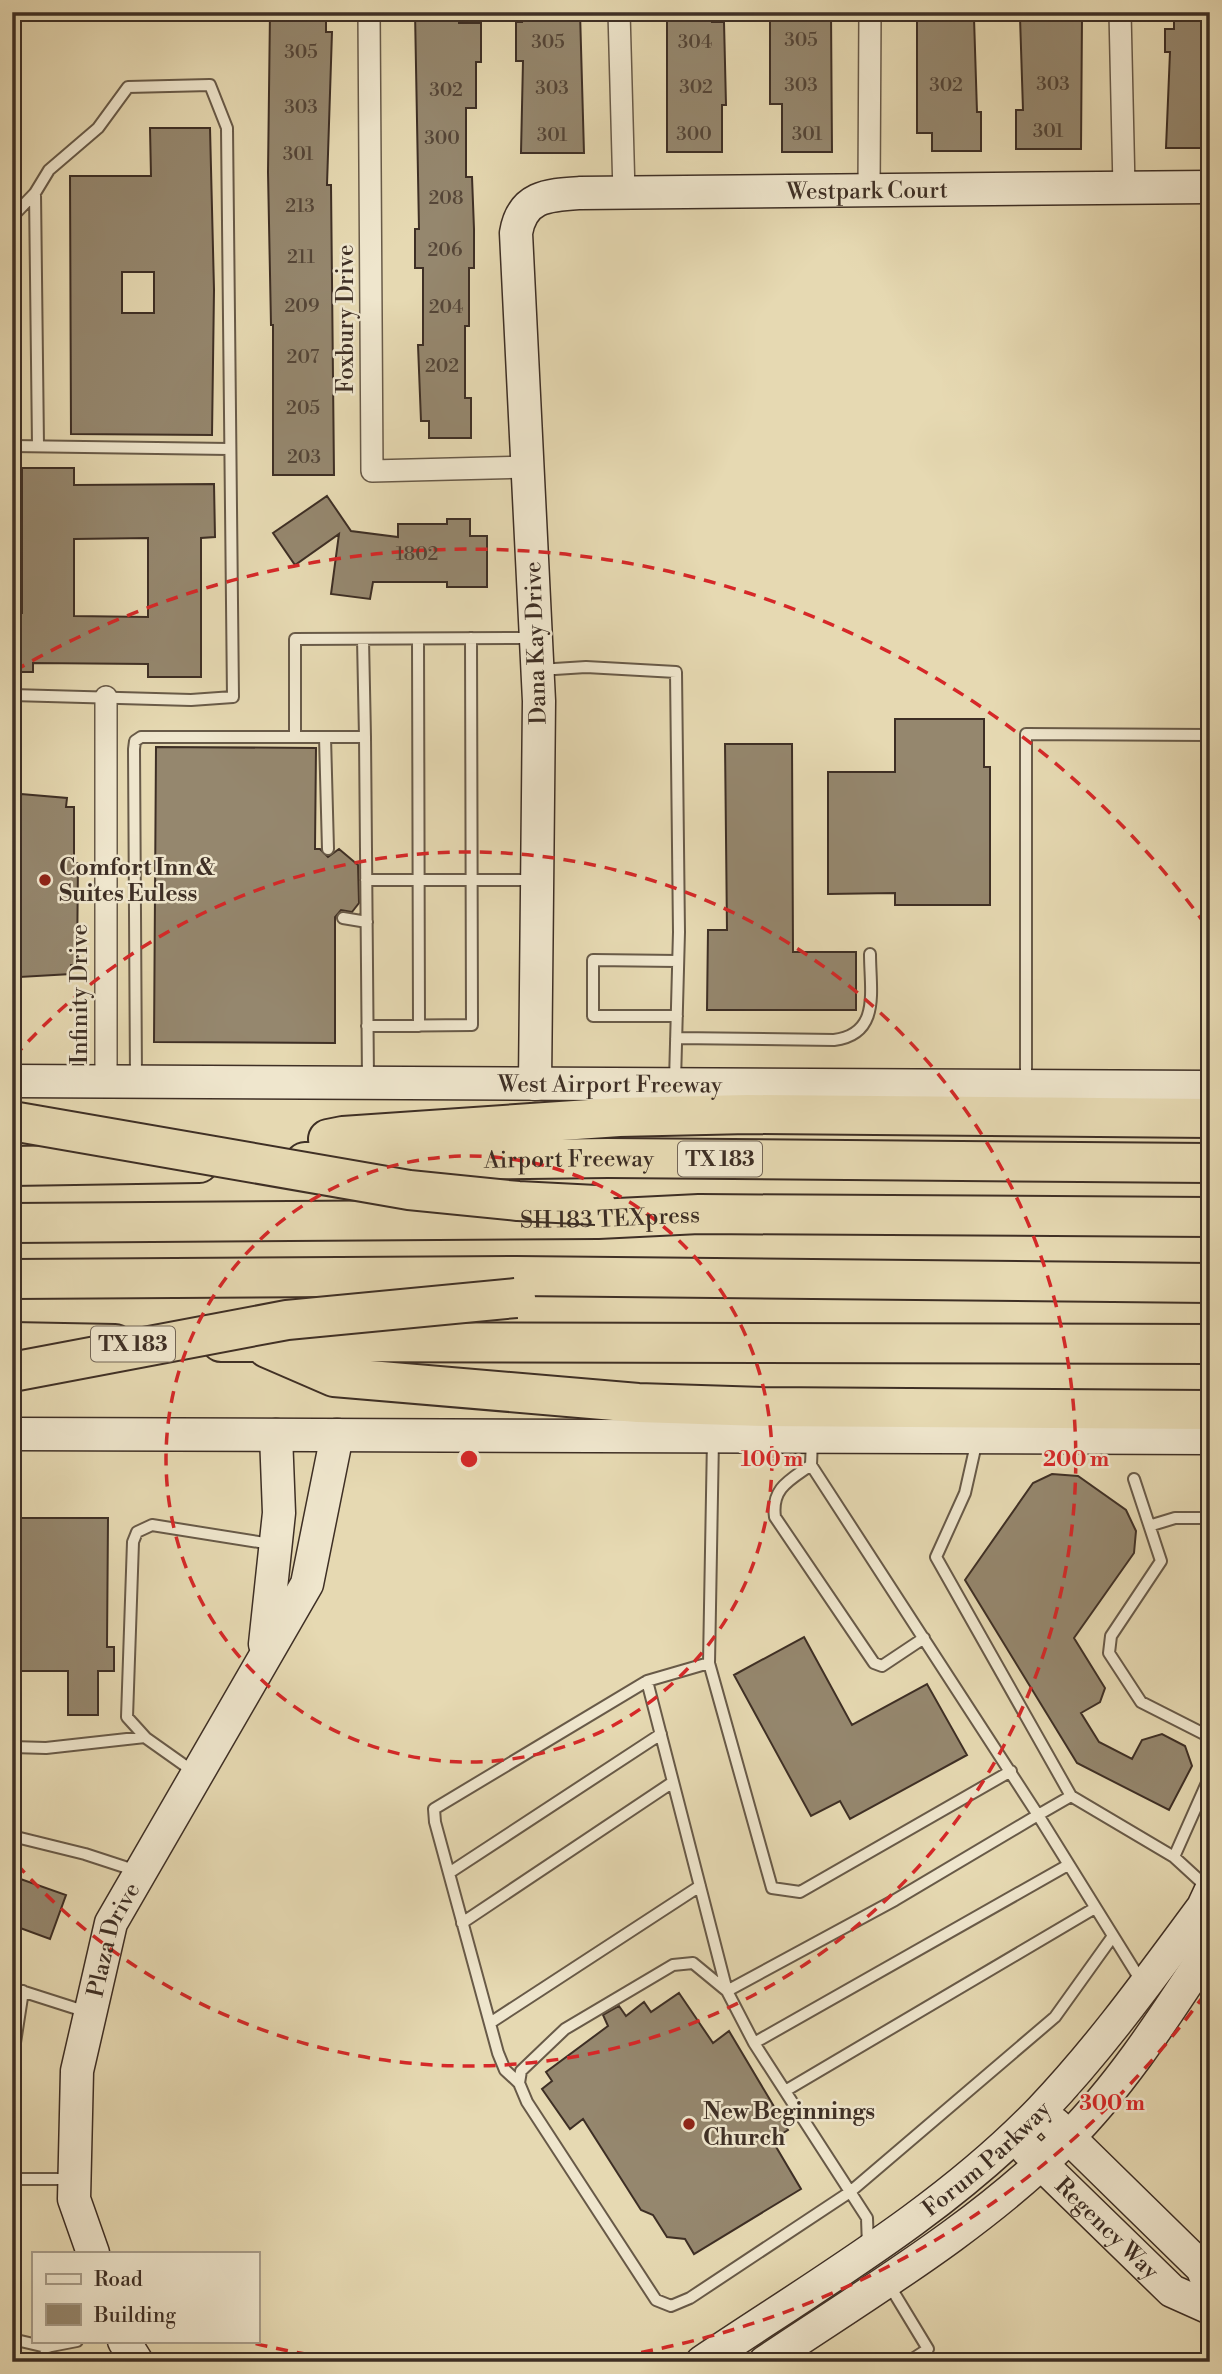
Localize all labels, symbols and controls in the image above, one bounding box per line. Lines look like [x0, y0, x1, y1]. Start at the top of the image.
house number: 305 [784, 28, 818, 52]
house number: 305 [531, 30, 565, 54]
house number: 304 [678, 30, 712, 54]
house number: 305 [284, 40, 318, 64]
house number: 303 [1036, 72, 1070, 96]
house number: 303 [784, 73, 818, 97]
house number: 302 [929, 73, 963, 97]
house number: 302 [679, 75, 713, 99]
house number: 303 [535, 76, 569, 100]
house number: 302 [429, 78, 463, 102]
house number: 303 [284, 95, 318, 119]
house number: 301 [1033, 119, 1063, 143]
house number: 300 [676, 122, 712, 146]
house number: 301 [792, 122, 822, 146]
house number: 301 [537, 123, 567, 147]
house number: 300 [424, 126, 460, 150]
house number: 301 [283, 142, 313, 166]
street label: Westpark Court [785, 176, 948, 206]
house number: 208 [428, 186, 464, 210]
house number: 213 [285, 194, 315, 218]
house number: 206 [428, 238, 462, 262]
street label: Foxbury Drive [332, 244, 360, 394]
house number: 211 [287, 245, 315, 269]
house number: 209 [285, 294, 319, 318]
house number: 204 [429, 295, 463, 319]
house number: 207 [287, 345, 320, 369]
house number: 202 [425, 354, 459, 378]
house number: 205 [286, 396, 320, 420]
house number: 203 [287, 445, 321, 469]
house number: 1802 [396, 542, 438, 566]
street label: Dana Kay Drive [519, 561, 553, 725]
place label: Comfort Inn & Suites Euless [59, 854, 216, 908]
marker: Comfort Inn & Suites Euless [37, 872, 53, 888]
street label: Infinity Drive [66, 924, 94, 1064]
street label: West Airport Freeway [497, 1070, 723, 1100]
road number: TX 183 [678, 1142, 762, 1176]
street label: Airport Freeway [483, 1145, 655, 1175]
street label: SH 183 TEXpress [520, 1201, 701, 1235]
road number: TX 183 [91, 1326, 175, 1362]
centre of rings [457, 1447, 481, 1471]
text: 100 m [741, 1447, 803, 1473]
text: 200 m [1043, 1447, 1109, 1473]
street label: Plaza Drive [81, 1878, 146, 2000]
text: 300 m [1079, 2091, 1145, 2117]
street label: Forum Parkway [917, 2095, 1058, 2223]
place label: New Beginnings Church [703, 2098, 875, 2152]
marker: New Beginnings Church [681, 2116, 697, 2132]
street label: Regency Way [1049, 2172, 1165, 2286]
legend [32, 2252, 259, 2342]
text: Road [94, 2267, 143, 2293]
text: Building [93, 2303, 176, 2329]

